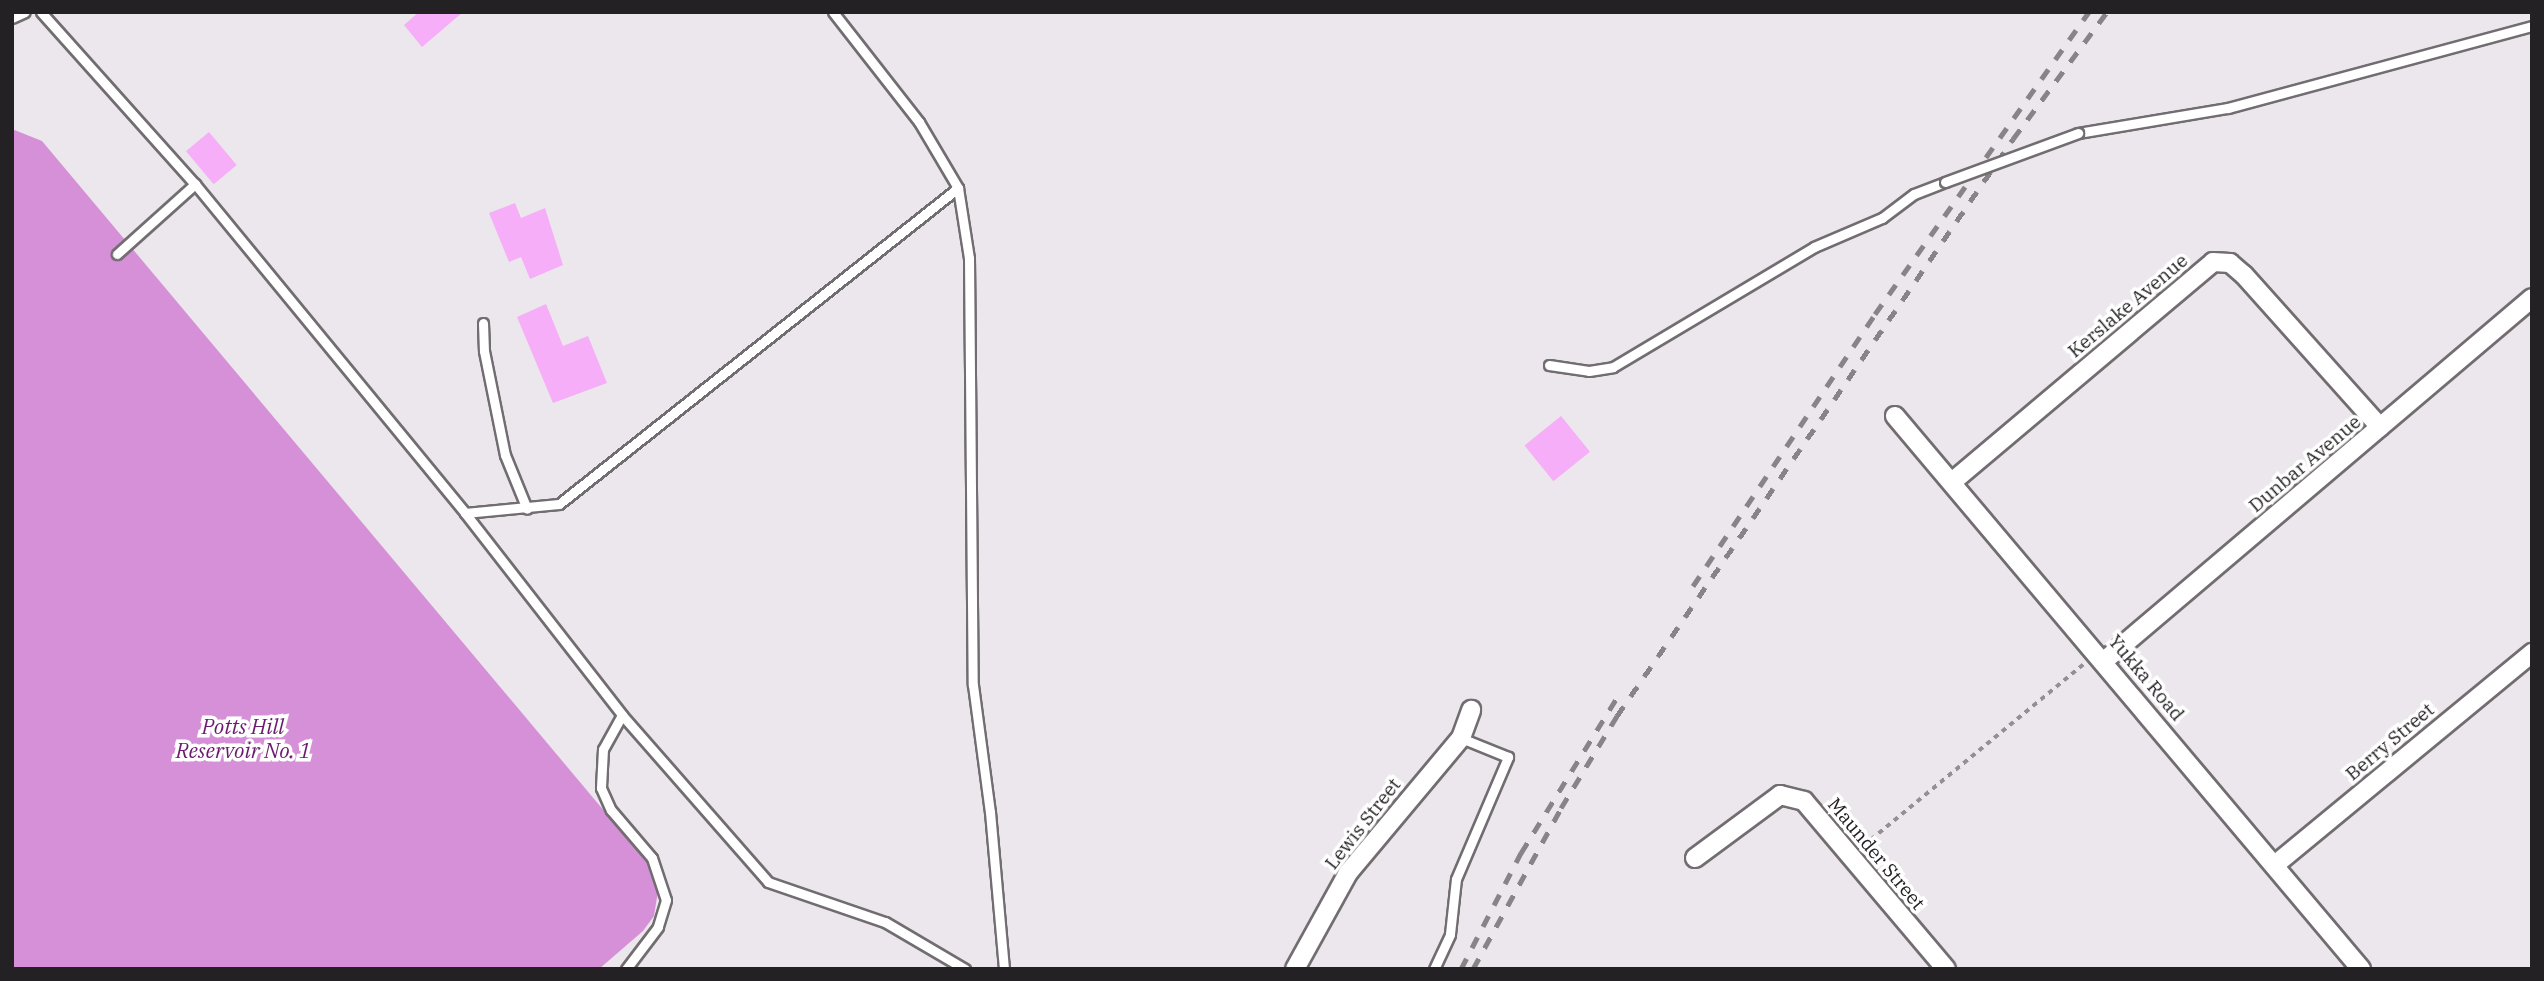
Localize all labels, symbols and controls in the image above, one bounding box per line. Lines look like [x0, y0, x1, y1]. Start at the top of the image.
street label: Kerslake Avenue [2064, 249, 2192, 363]
street label: Dunbar Avenue [2244, 411, 2366, 517]
street label: Yukka Road [2103, 630, 2189, 726]
street label: Berry Street [2341, 698, 2439, 786]
water label: Potts Hill Reservoir No. 1 [176, 713, 310, 763]
street label: Lewis Street [1320, 774, 1406, 874]
street label: Maunder Street [1823, 794, 1929, 914]

